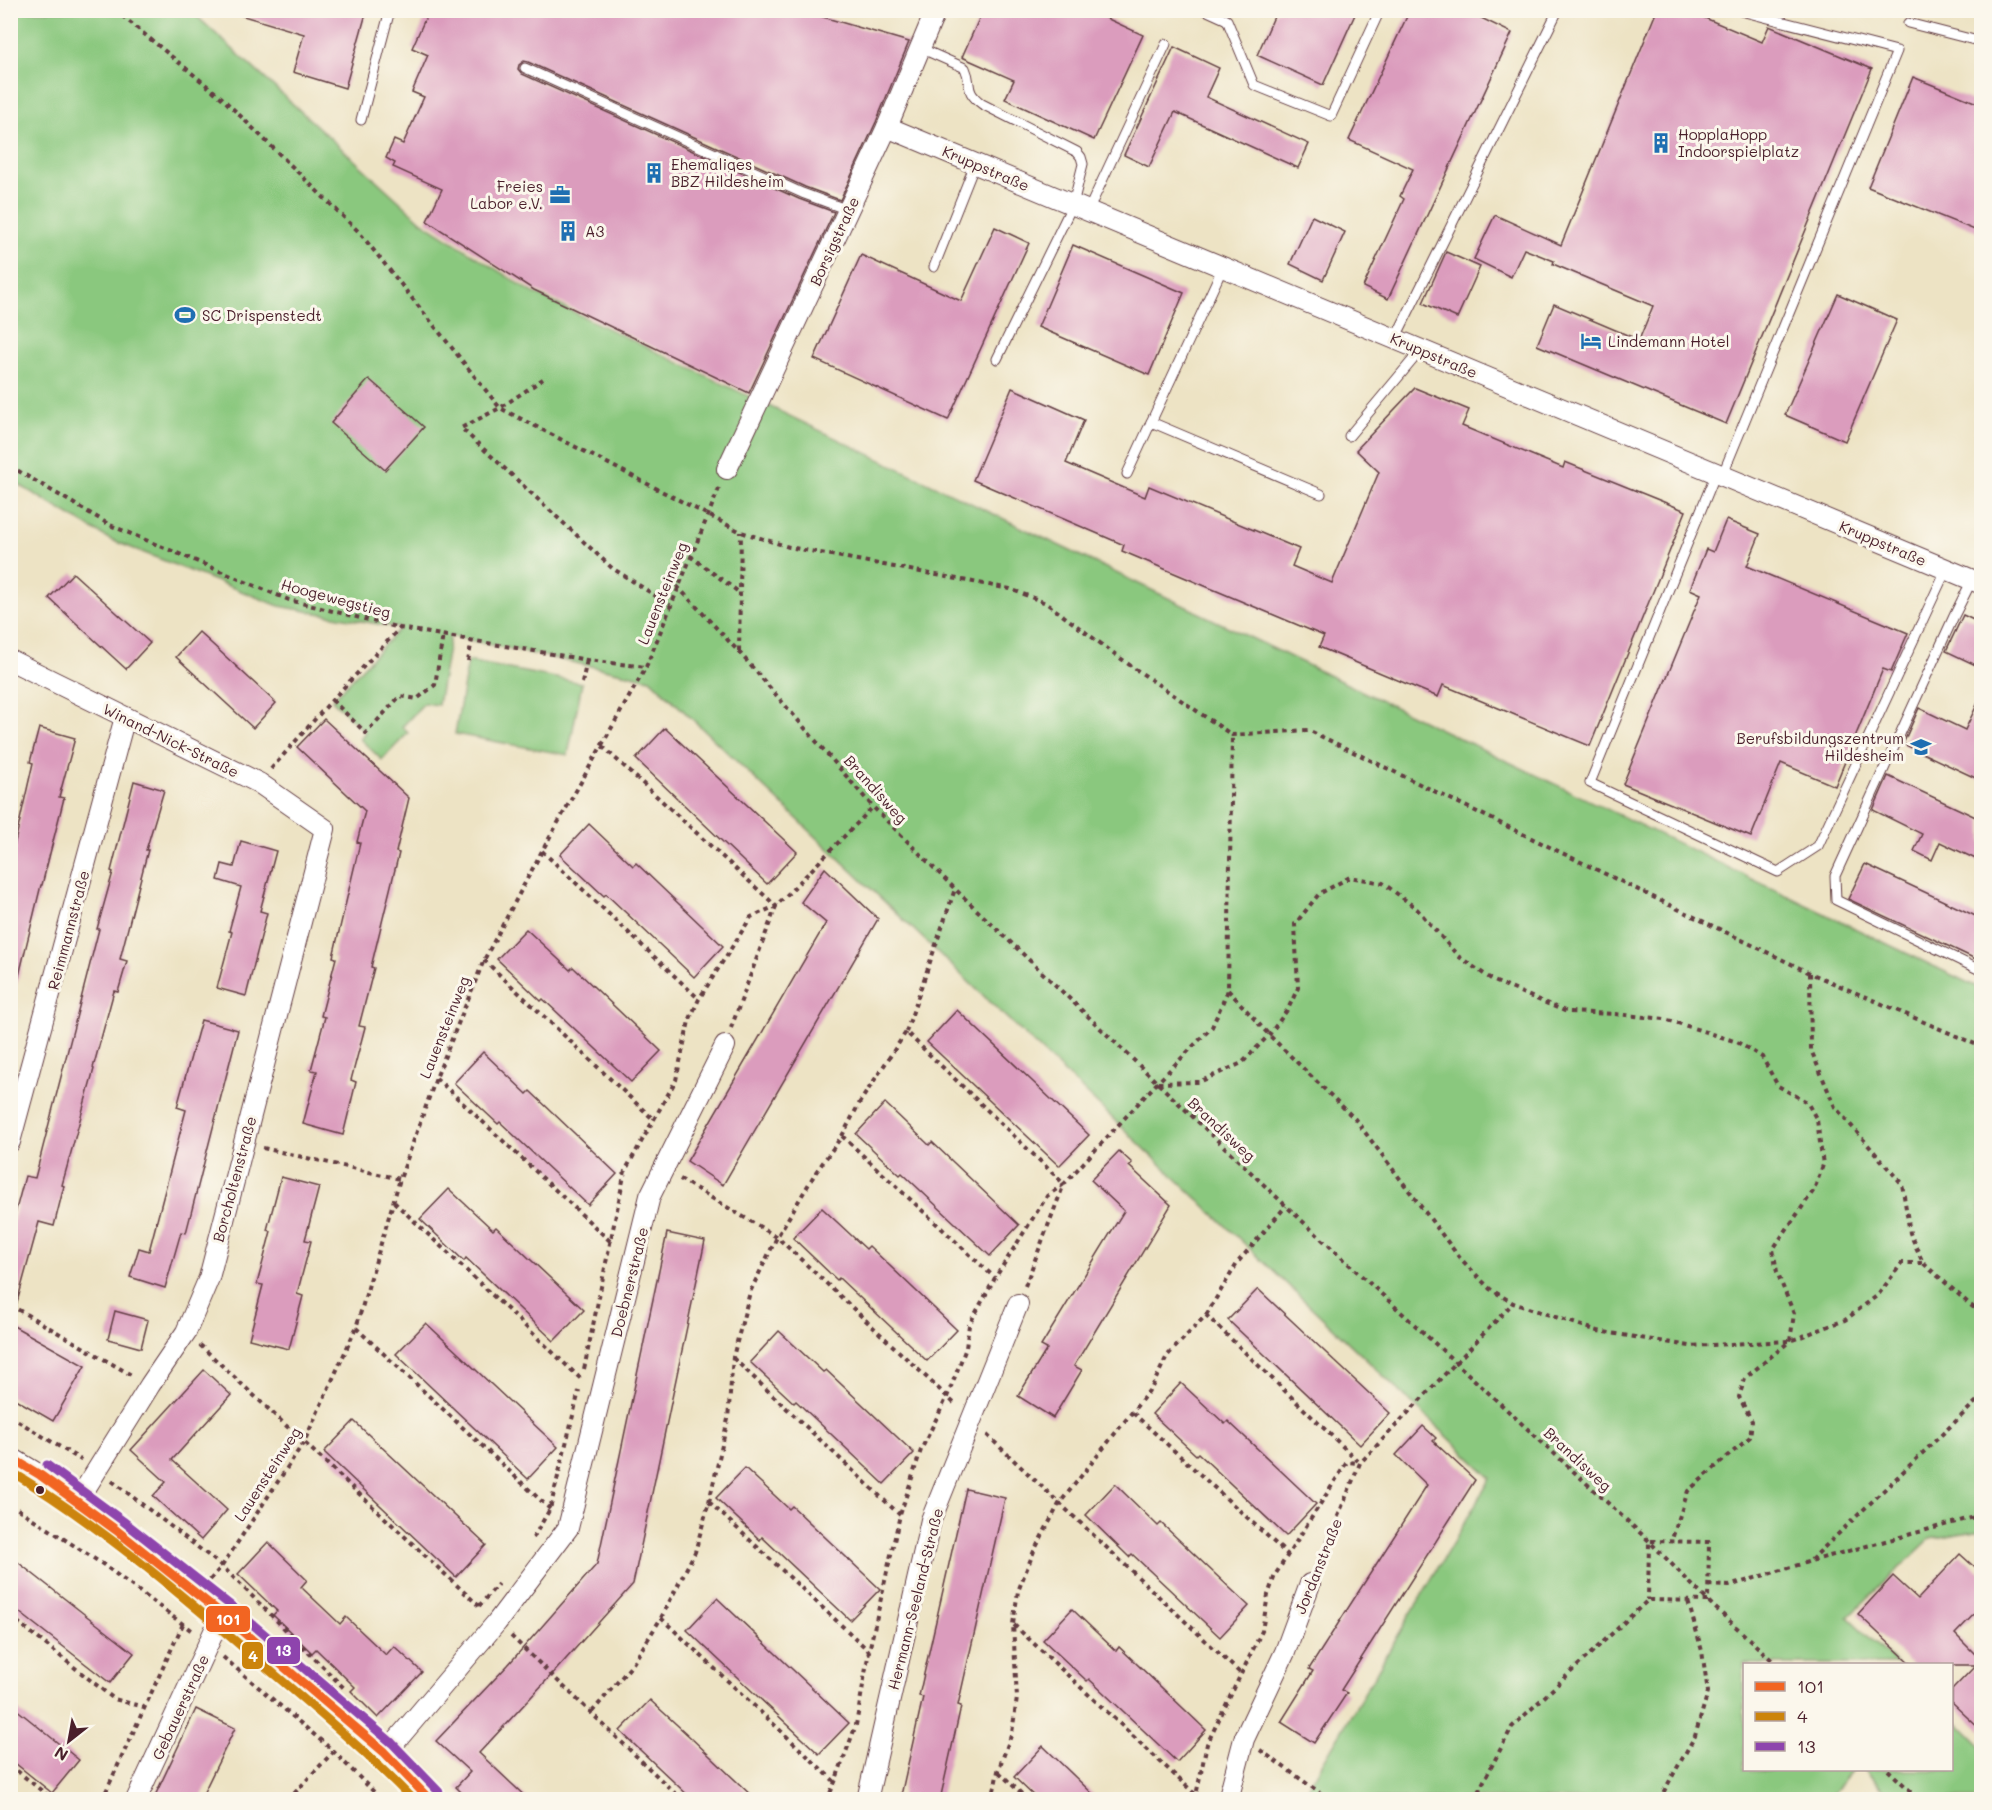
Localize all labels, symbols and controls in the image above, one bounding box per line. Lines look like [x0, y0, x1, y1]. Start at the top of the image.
place label: HopplaHopp Indoorspielplatz [1678, 124, 1799, 161]
building icon: HopplaHopp Indoorspielplatz [1649, 131, 1673, 155]
street label: Kruppstraße [939, 141, 1033, 195]
place label: Ehemaliges BBZ Hildesheim [671, 154, 784, 191]
building icon: Ehemaliges BBZ Hildesheim [642, 161, 666, 185]
place label: Freies Labor e.V. [470, 176, 543, 213]
office icon: Freies Labor e.V. [548, 183, 572, 207]
street label: Borsigstraße [805, 193, 863, 289]
building icon: A3 [556, 219, 580, 243]
place label: A3 [585, 221, 604, 241]
sports icon: SC Drispenstedt [173, 303, 197, 327]
place label: SC Drispenstedt [202, 305, 322, 325]
street label: Kruppstraße [1387, 328, 1481, 382]
hotel icon: Lindemann Hotel [1579, 329, 1603, 353]
place label: Lindemann Hotel [1608, 331, 1730, 351]
street label: Kruppstraße [1836, 516, 1930, 570]
street label: Lauensteinweg [632, 539, 692, 647]
street label: Hoogewegstieg [279, 574, 393, 622]
street label: Winand-Nick-Straße [100, 698, 242, 782]
place label: Berufsbildungszentrum Hildesheim [1736, 728, 1904, 765]
school or university icon: Berufsbildungszentrum Hildesheim [1909, 735, 1933, 759]
street label: Brandisweg [840, 751, 912, 828]
street label: Reimmannstraße [42, 868, 94, 992]
street label: Lauensteinweg [414, 973, 474, 1081]
street label: Brandisweg [1184, 1093, 1260, 1166]
street label: Borcholtenstraße [208, 1114, 260, 1244]
street label: Doebnerstraße [606, 1225, 652, 1339]
street label: Lauensteinweg [229, 1423, 305, 1525]
street label: Brandisweg [1540, 1423, 1616, 1496]
unlabelled marker [34, 1484, 46, 1496]
street label: Hermann-Seeland-Straße [883, 1506, 947, 1692]
street label: Jordanstraße [1290, 1515, 1346, 1617]
line badge: 101 [205, 1605, 251, 1633]
text: 101 [216, 1608, 240, 1629]
line badge: 13 [266, 1636, 301, 1665]
text: 13 [275, 1639, 292, 1660]
line badge: 4 [241, 1641, 264, 1670]
text: 4 [248, 1645, 258, 1666]
street label: Gebauerstraße [147, 1651, 213, 1763]
legend [1743, 1663, 1953, 1771]
text: 101 [1797, 1674, 1824, 1698]
text: 4 [1797, 1704, 1808, 1728]
north arrow [39, 1711, 99, 1771]
text: 13 [1797, 1734, 1816, 1758]
text: N [50, 1742, 72, 1766]

